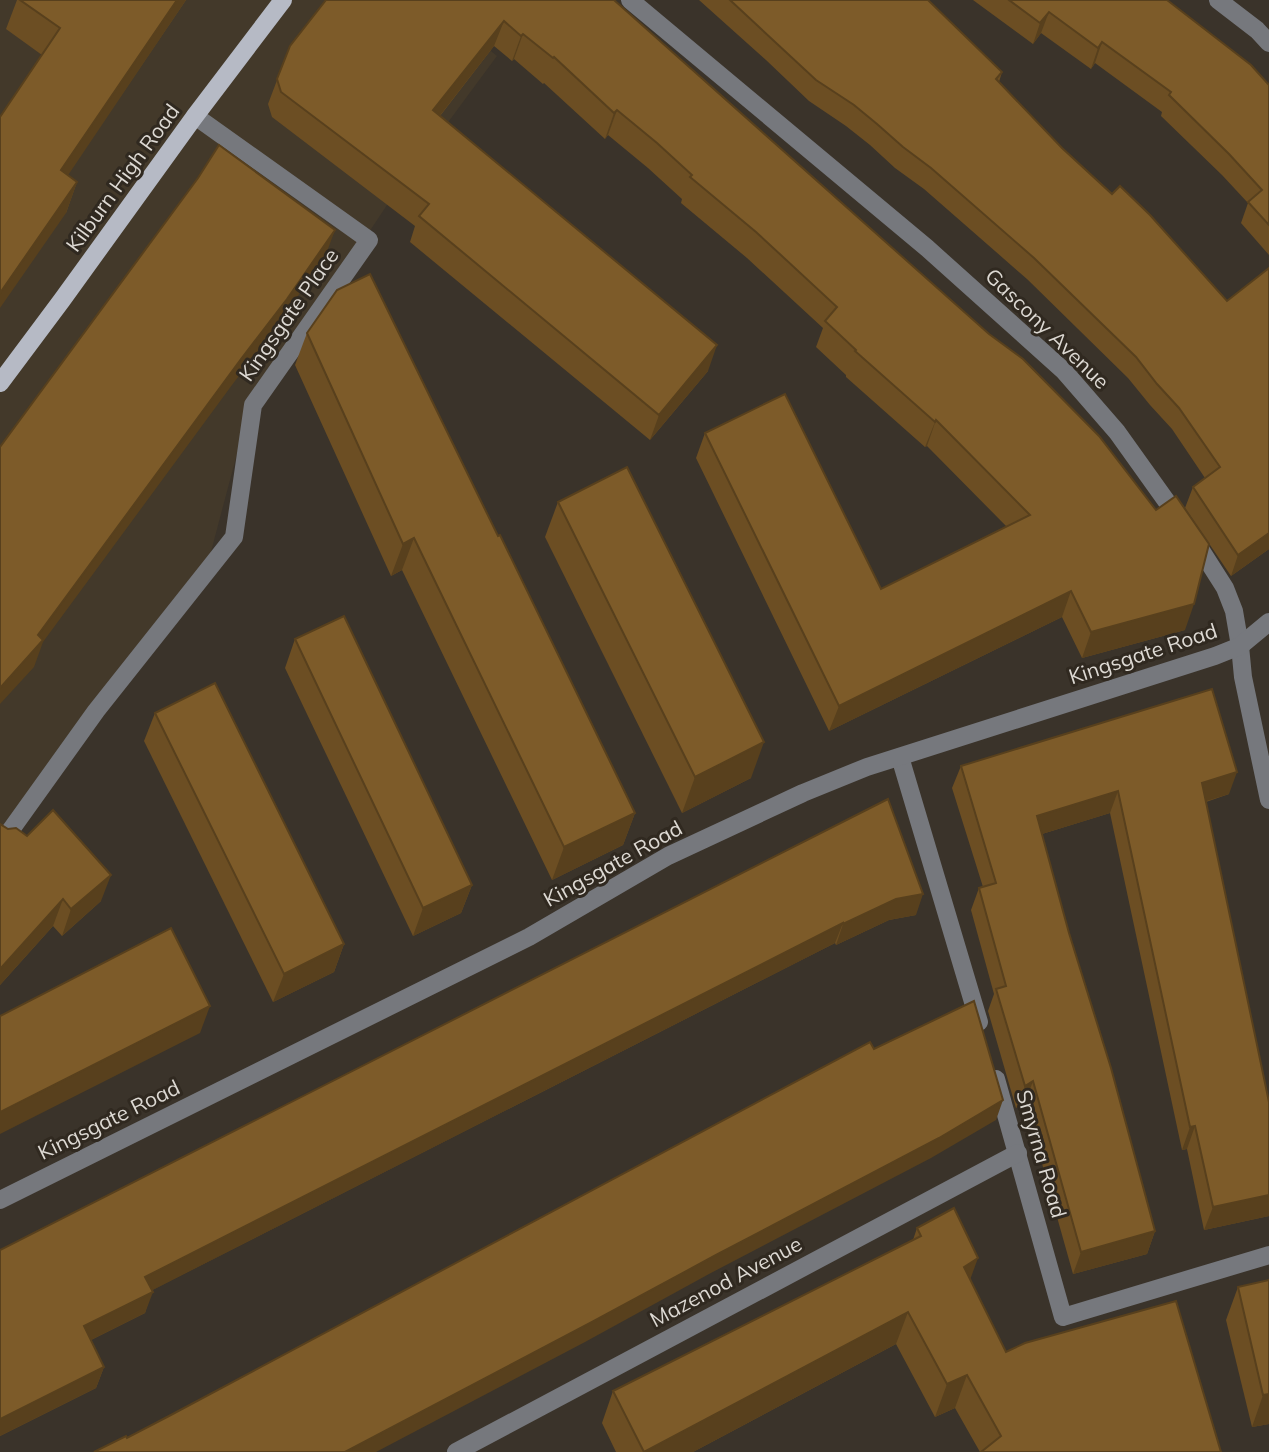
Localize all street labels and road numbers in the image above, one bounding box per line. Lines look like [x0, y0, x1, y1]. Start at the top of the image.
street label: Kilburn High Road [60, 98, 185, 256]
street label: Kingsgate Place [233, 243, 344, 386]
street label: Gascony Avenue [980, 262, 1115, 394]
street label: Kingsgate Road [1065, 617, 1220, 689]
street label: Kingsgate Road [539, 814, 686, 912]
street label: Kingsgate Road [33, 1074, 184, 1165]
street label: Smyrna Road [1011, 1087, 1073, 1221]
street label: Mazenod Avenue [645, 1230, 806, 1332]

